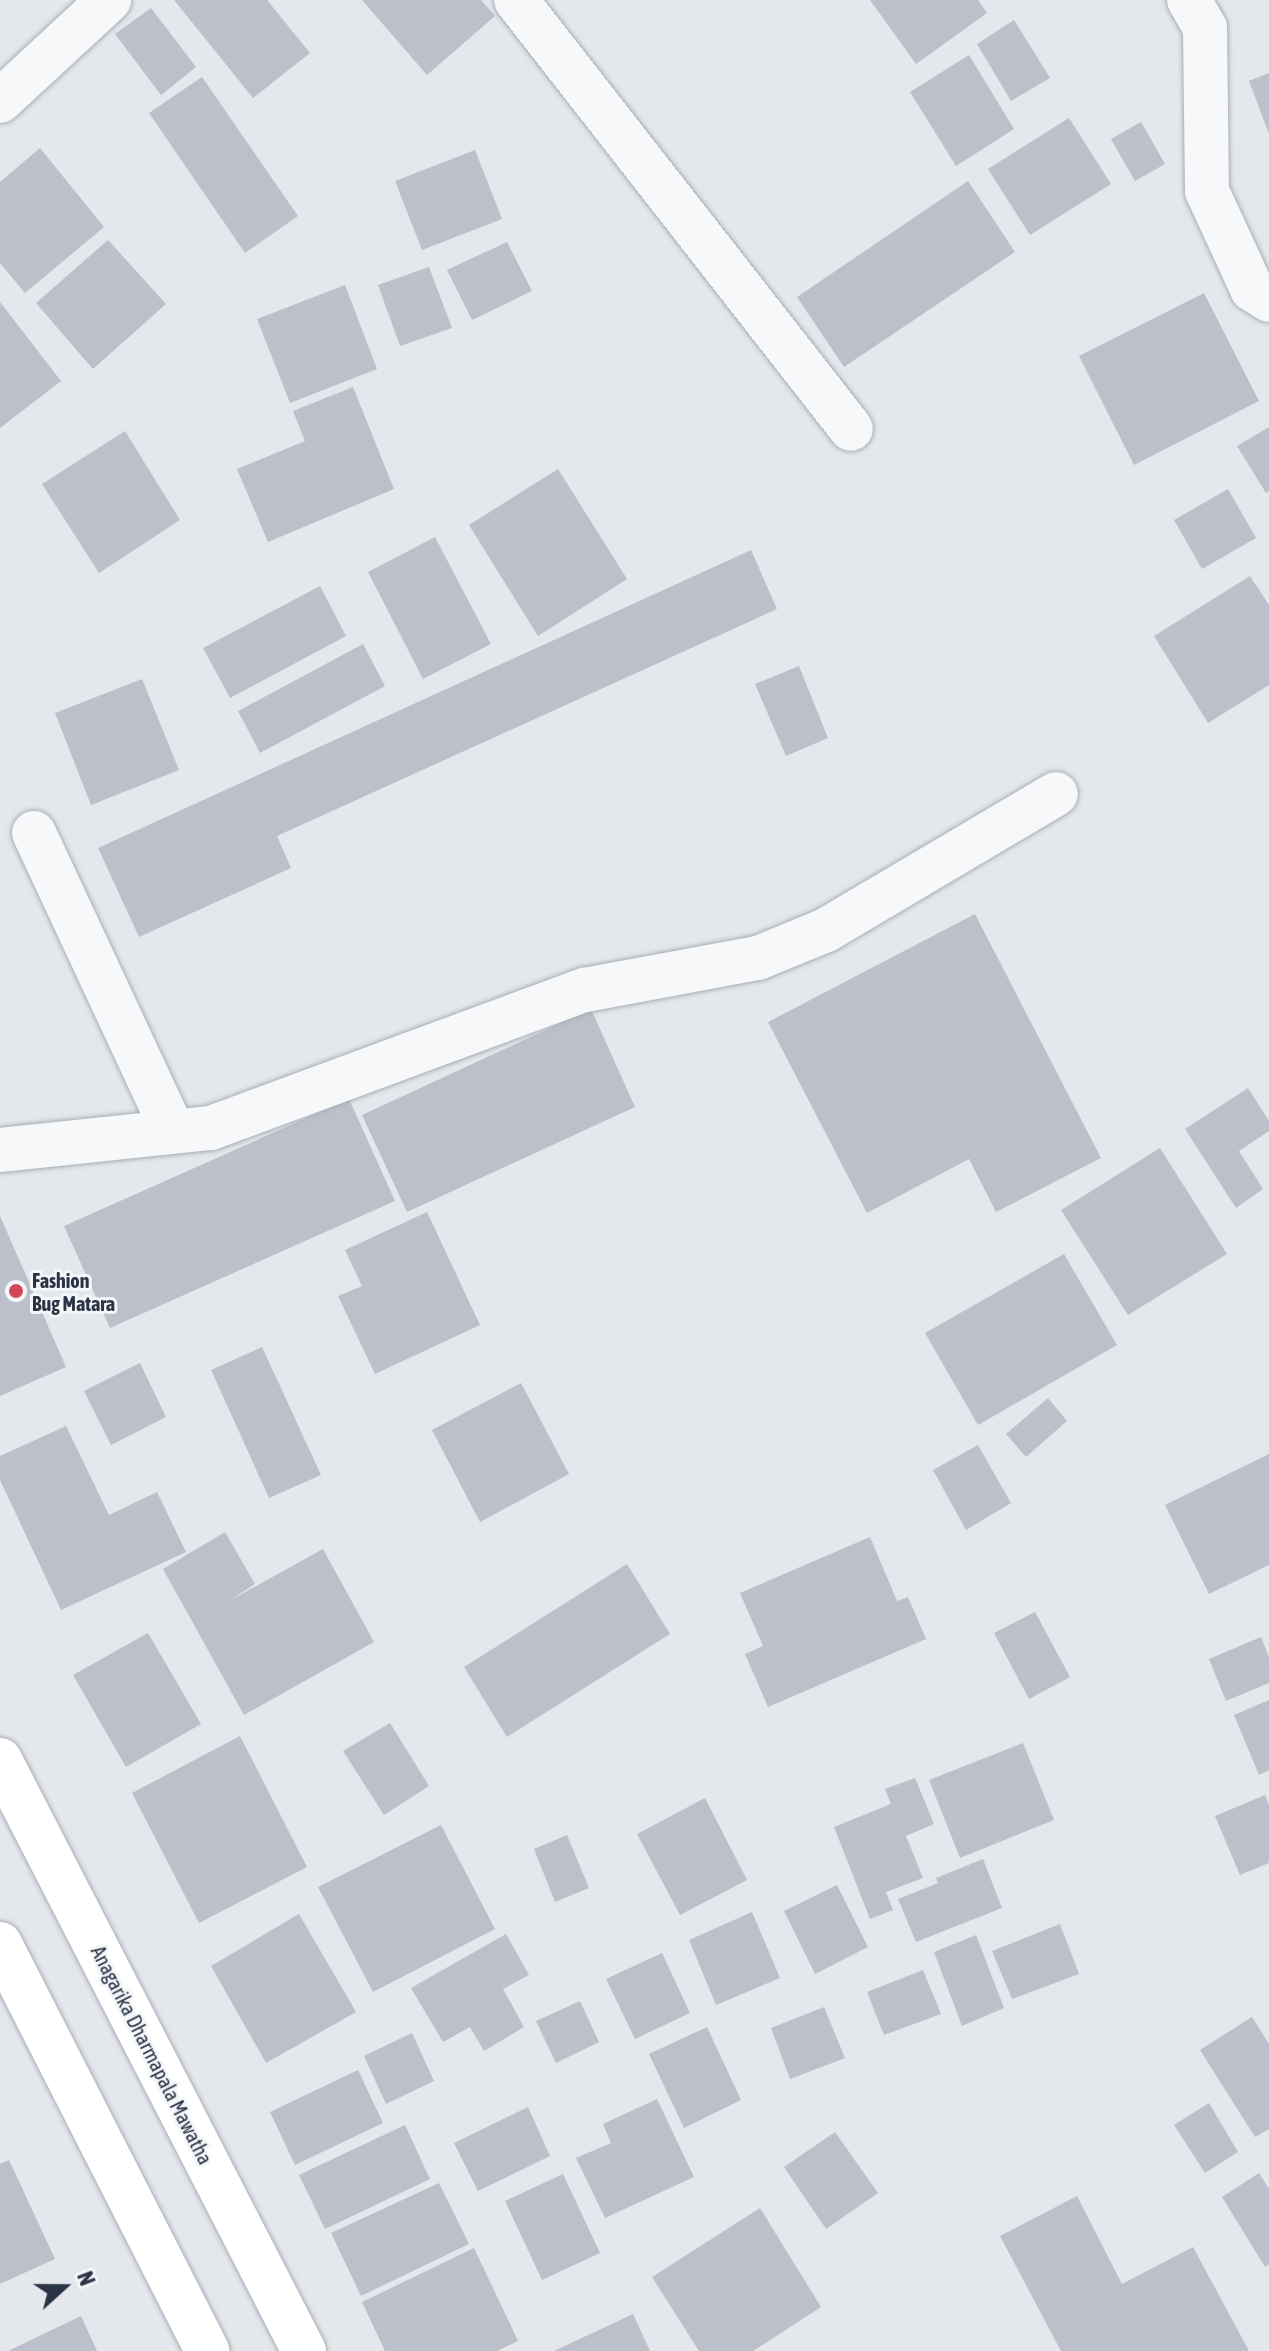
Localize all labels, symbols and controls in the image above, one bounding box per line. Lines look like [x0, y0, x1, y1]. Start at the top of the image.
place label: Fashion Bug Matara [32, 1268, 115, 1315]
marker: Fashion Bug Matara [7, 1282, 25, 1300]
street label: Anagarika Dharmapala Mawatha [86, 1942, 218, 2168]
north arrow [24, 2247, 104, 2327]
text: N [72, 2268, 101, 2289]

